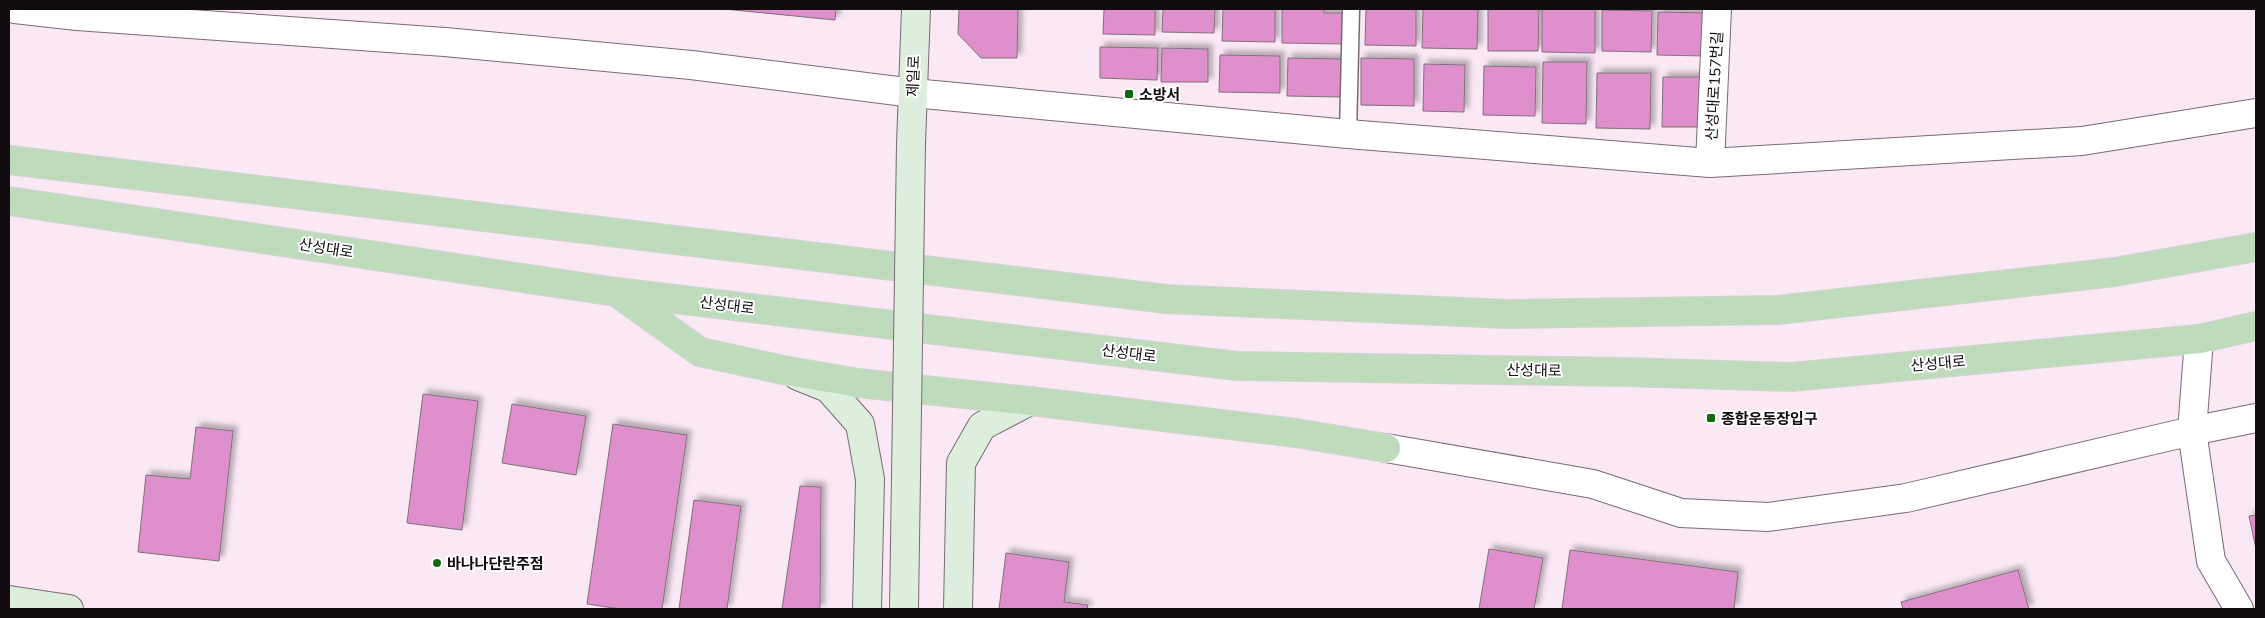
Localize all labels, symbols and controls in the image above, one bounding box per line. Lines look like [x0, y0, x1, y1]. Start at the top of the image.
street label: 산성대로157번길 [1702, 31, 1726, 141]
street label: 제일로 [903, 55, 923, 97]
place label: 소방서 [1139, 85, 1180, 104]
marker: 소방서 [1123, 88, 1135, 100]
street label: 산성대로 [297, 234, 355, 262]
street label: 산성대로 [698, 292, 756, 318]
street label: 산성대로 [1100, 340, 1158, 366]
street label: 산성대로 [1910, 351, 1966, 375]
street label: 산성대로 [1506, 360, 1562, 380]
place label: 종합운동장입구 [1721, 409, 1818, 428]
marker: 종합운동장입구 [1705, 412, 1717, 424]
place label: 바나나단란주점 [447, 554, 544, 573]
marker: 바나나단란주점 [431, 557, 443, 569]

